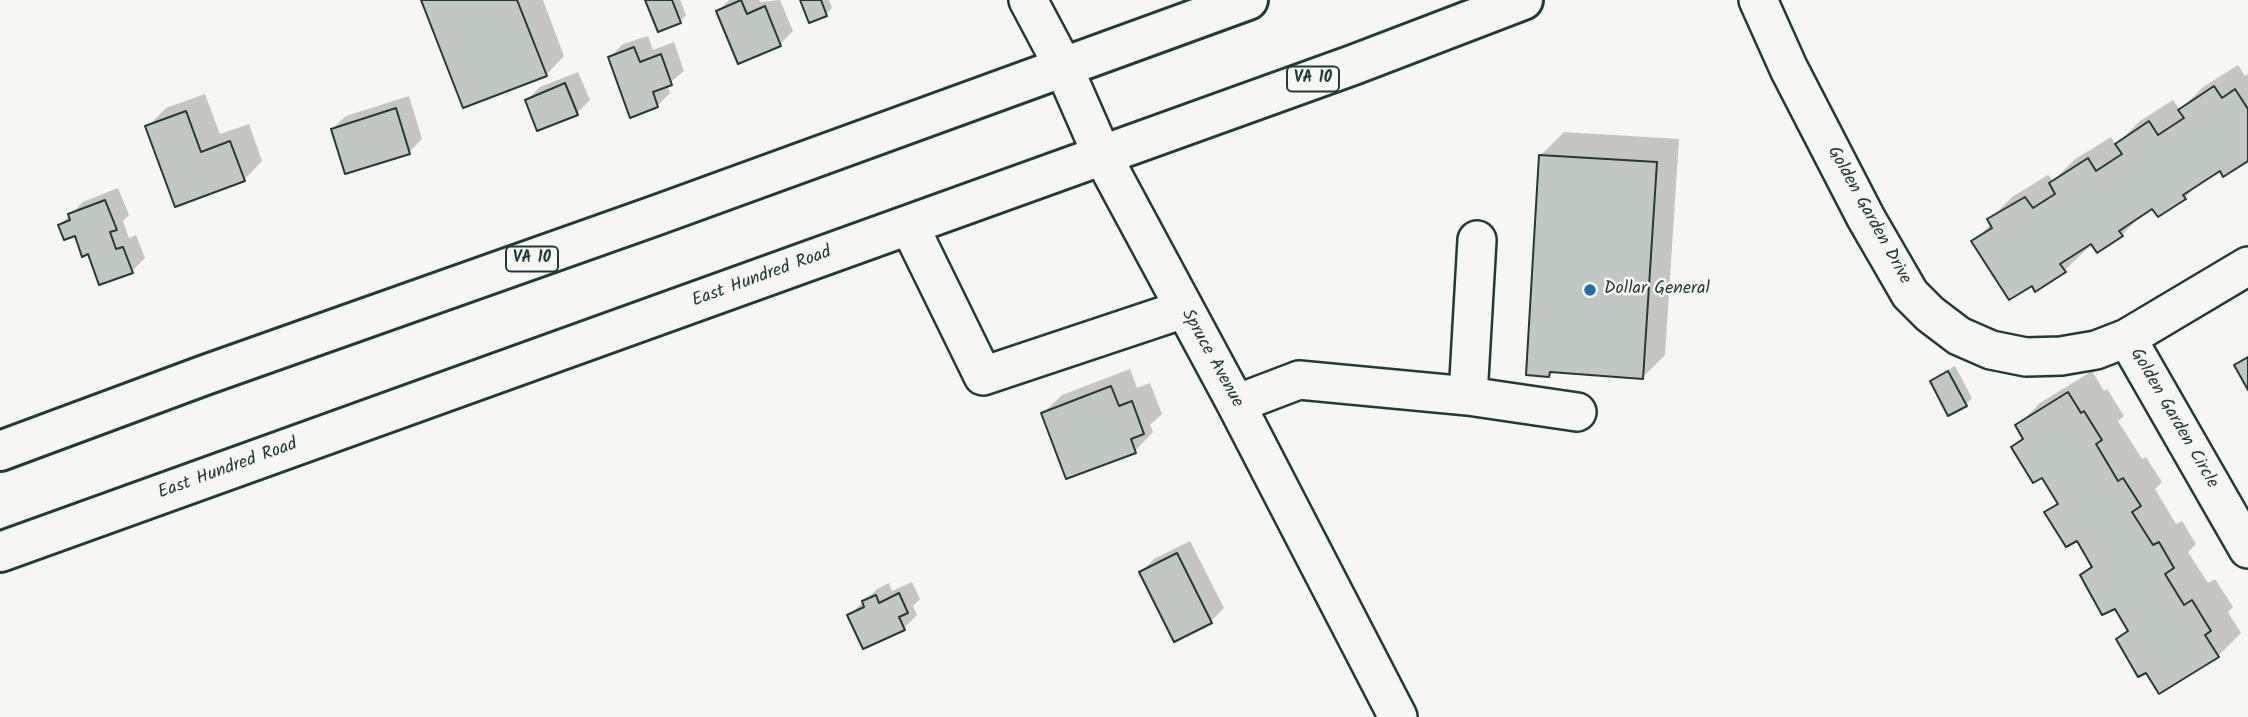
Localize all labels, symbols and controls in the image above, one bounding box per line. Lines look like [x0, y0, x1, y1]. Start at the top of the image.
road number: VA 10 [1287, 66, 1339, 92]
street label: Golden Garden Drive [1821, 143, 1915, 289]
street label: East Hundred Road [689, 243, 835, 313]
road number: VA 10 [506, 246, 558, 272]
place label: Dollar General [1604, 279, 1710, 301]
marker: Dollar General [1582, 282, 1598, 298]
street label: Spruce Avenue [1175, 306, 1247, 412]
street label: Golden Garden Circle [2124, 345, 2222, 493]
street label: East Hundred Road [155, 435, 301, 505]

